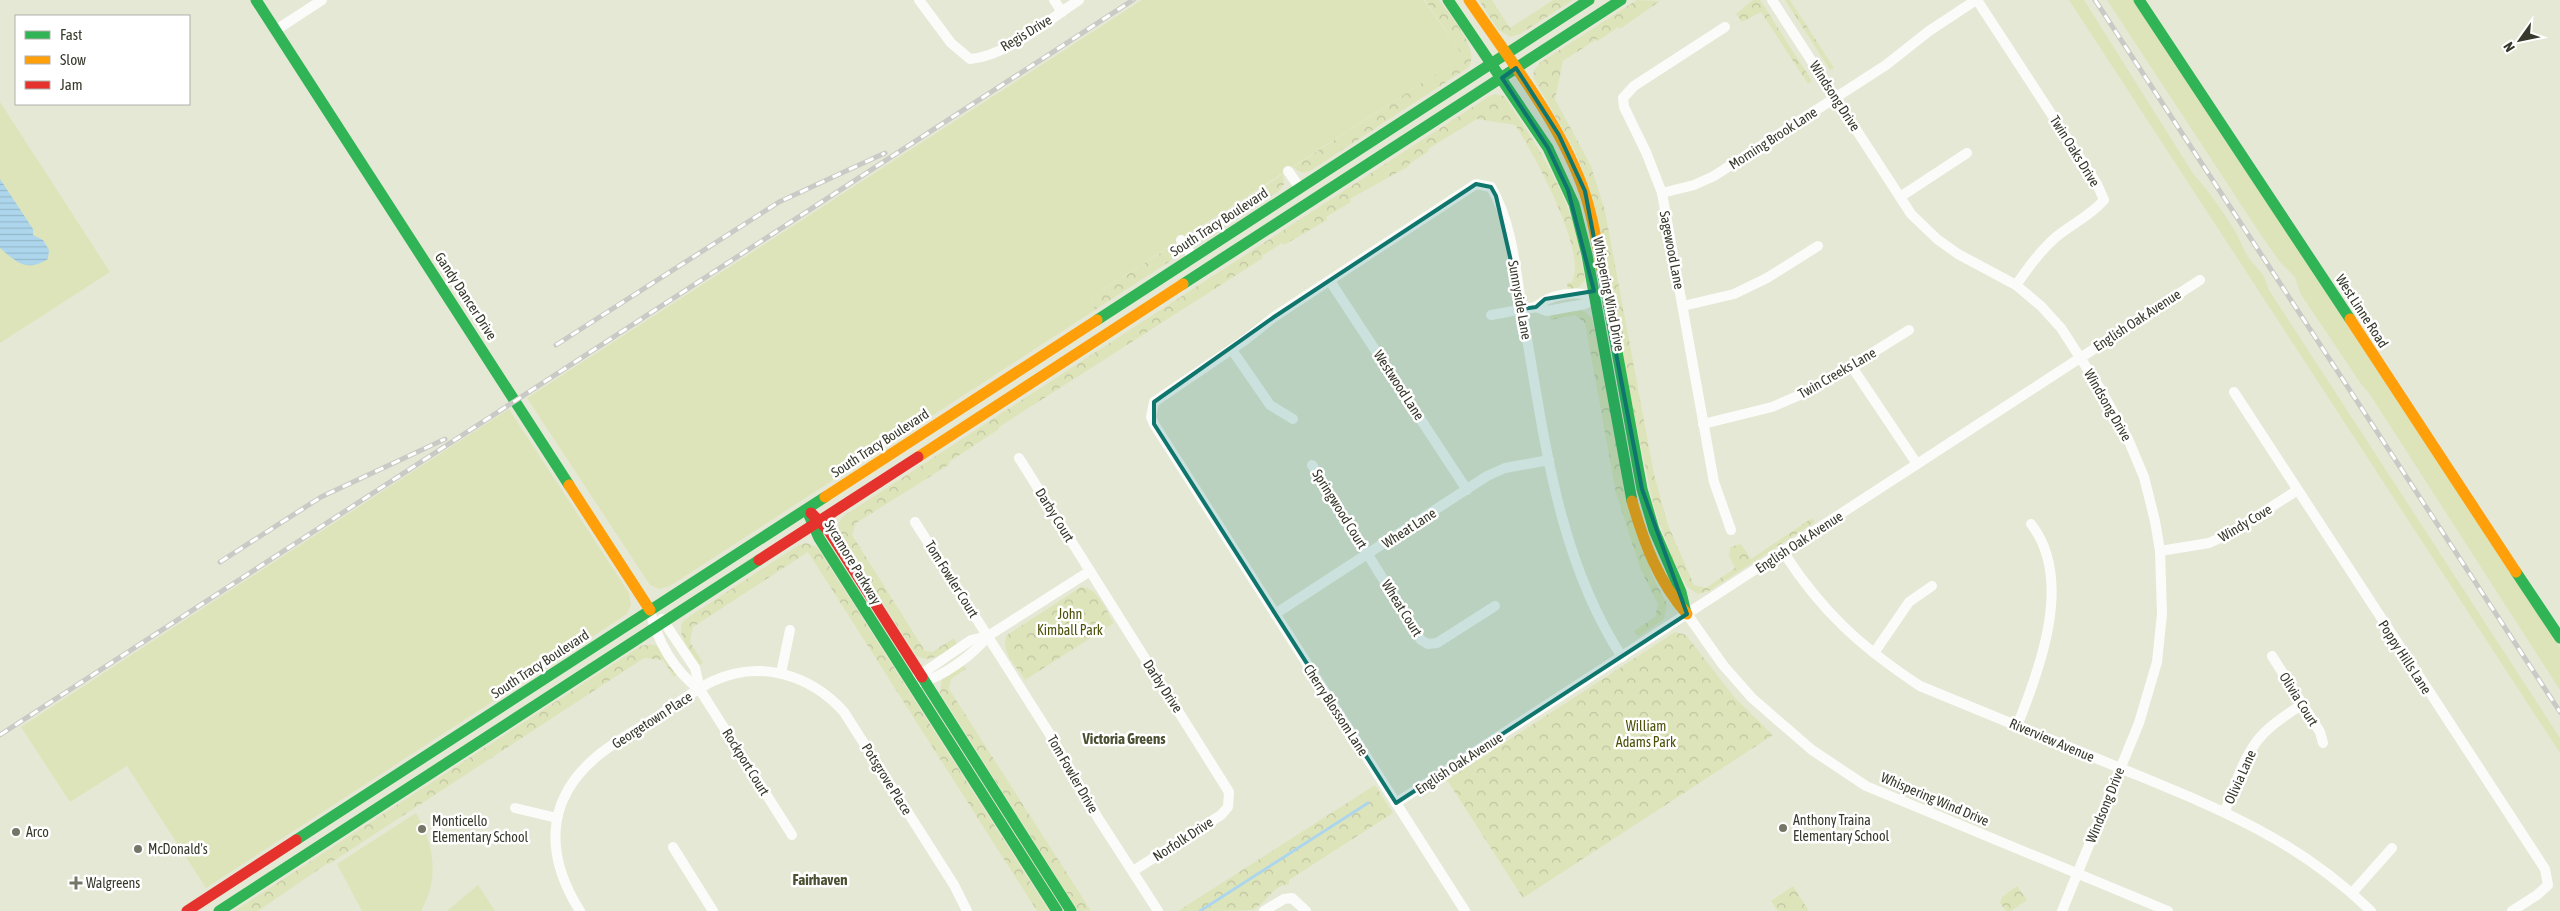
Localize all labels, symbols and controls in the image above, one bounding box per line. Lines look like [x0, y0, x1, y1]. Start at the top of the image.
street label: Regis Drive [998, 12, 1054, 54]
legend [15, 15, 190, 105]
north arrow [2495, 15, 2545, 65]
text: Fast [60, 26, 82, 43]
text: N [2500, 39, 2518, 55]
text: Slow [60, 51, 86, 68]
street label: Windsong Drive [1806, 58, 1864, 134]
text: Jam [60, 76, 83, 93]
street label: Morning Brook Lane [1726, 104, 1820, 172]
street label: Twin Oaks Drive [2047, 113, 2103, 189]
street label: South Tracy Boulevard [1167, 184, 1271, 260]
street label: Sagewood Lane [1657, 210, 1687, 290]
street label: Whispering Wind Drive [1590, 236, 1628, 352]
street label: Gandy Dancer Drive [432, 249, 500, 343]
street label: Sunnyside Lane [1505, 259, 1535, 341]
street label: West Linne Road [2332, 271, 2392, 351]
street label: English Oak Avenue [2090, 286, 2184, 354]
street label: Twin Creeks Lane [1795, 344, 1879, 402]
street label: Westwood Lane [1370, 347, 1428, 423]
street label: Windsong Drive [2081, 366, 2135, 444]
street label: South Tracy Boulevard [828, 405, 932, 481]
street label: Springwood Court [1309, 466, 1371, 552]
street label: Darby Court [1032, 485, 1078, 545]
street label: Windy Cove [2215, 501, 2275, 545]
street label: Wheat Lane [1379, 505, 1439, 551]
street label: English Oak Avenue [1752, 508, 1846, 576]
street label: Sycamore Parkway [821, 517, 885, 607]
street label: Tom Fowler Court [922, 538, 982, 620]
street label: Wheat Court [1378, 577, 1426, 639]
park label: John Kimball Park [1037, 606, 1103, 638]
street label: Poppy Hills Lane [2375, 617, 2435, 697]
street label: South Tracy Boulevard [488, 626, 592, 702]
street label: Darby Drive [1140, 657, 1186, 715]
street label: Cherry Blossom Lane [1301, 661, 1371, 759]
street label: Olivia Court [2276, 669, 2322, 729]
street label: Georgetown Place [609, 688, 695, 752]
street label: Riverview Avenue [2007, 715, 2097, 765]
park label: William Adams Park [1616, 718, 1676, 750]
street label: Rockport Court [719, 726, 773, 798]
street label: English Oak Avenue [1412, 729, 1506, 797]
district label: Victoria Greens [1082, 730, 1166, 747]
street label: Tom Fowler Drive [1044, 732, 1102, 816]
street label: Potsgrove Place [859, 740, 915, 818]
street label: Olivia Lane [2221, 747, 2259, 807]
street label: Windsong Drive [2083, 765, 2127, 845]
street label: Whispering Wind Drive [1878, 769, 1992, 829]
place label: Anthony Traina Elementary School [1793, 812, 1889, 844]
place label: Monticello Elementary School [432, 813, 528, 845]
street label: Norfolk Drive [1150, 814, 1216, 864]
marker: Anthony Traina Elementary School [1777, 822, 1789, 834]
marker: Monticello Elementary School [416, 823, 428, 835]
place label: Arco [26, 824, 49, 840]
marker: Arco [10, 826, 22, 838]
place label: McDonald's [148, 841, 208, 857]
marker: McDonald's [132, 843, 144, 855]
district label: Fairhaven [793, 871, 847, 888]
place label: Walgreens [86, 875, 140, 891]
marker: Walgreens [70, 877, 82, 889]

